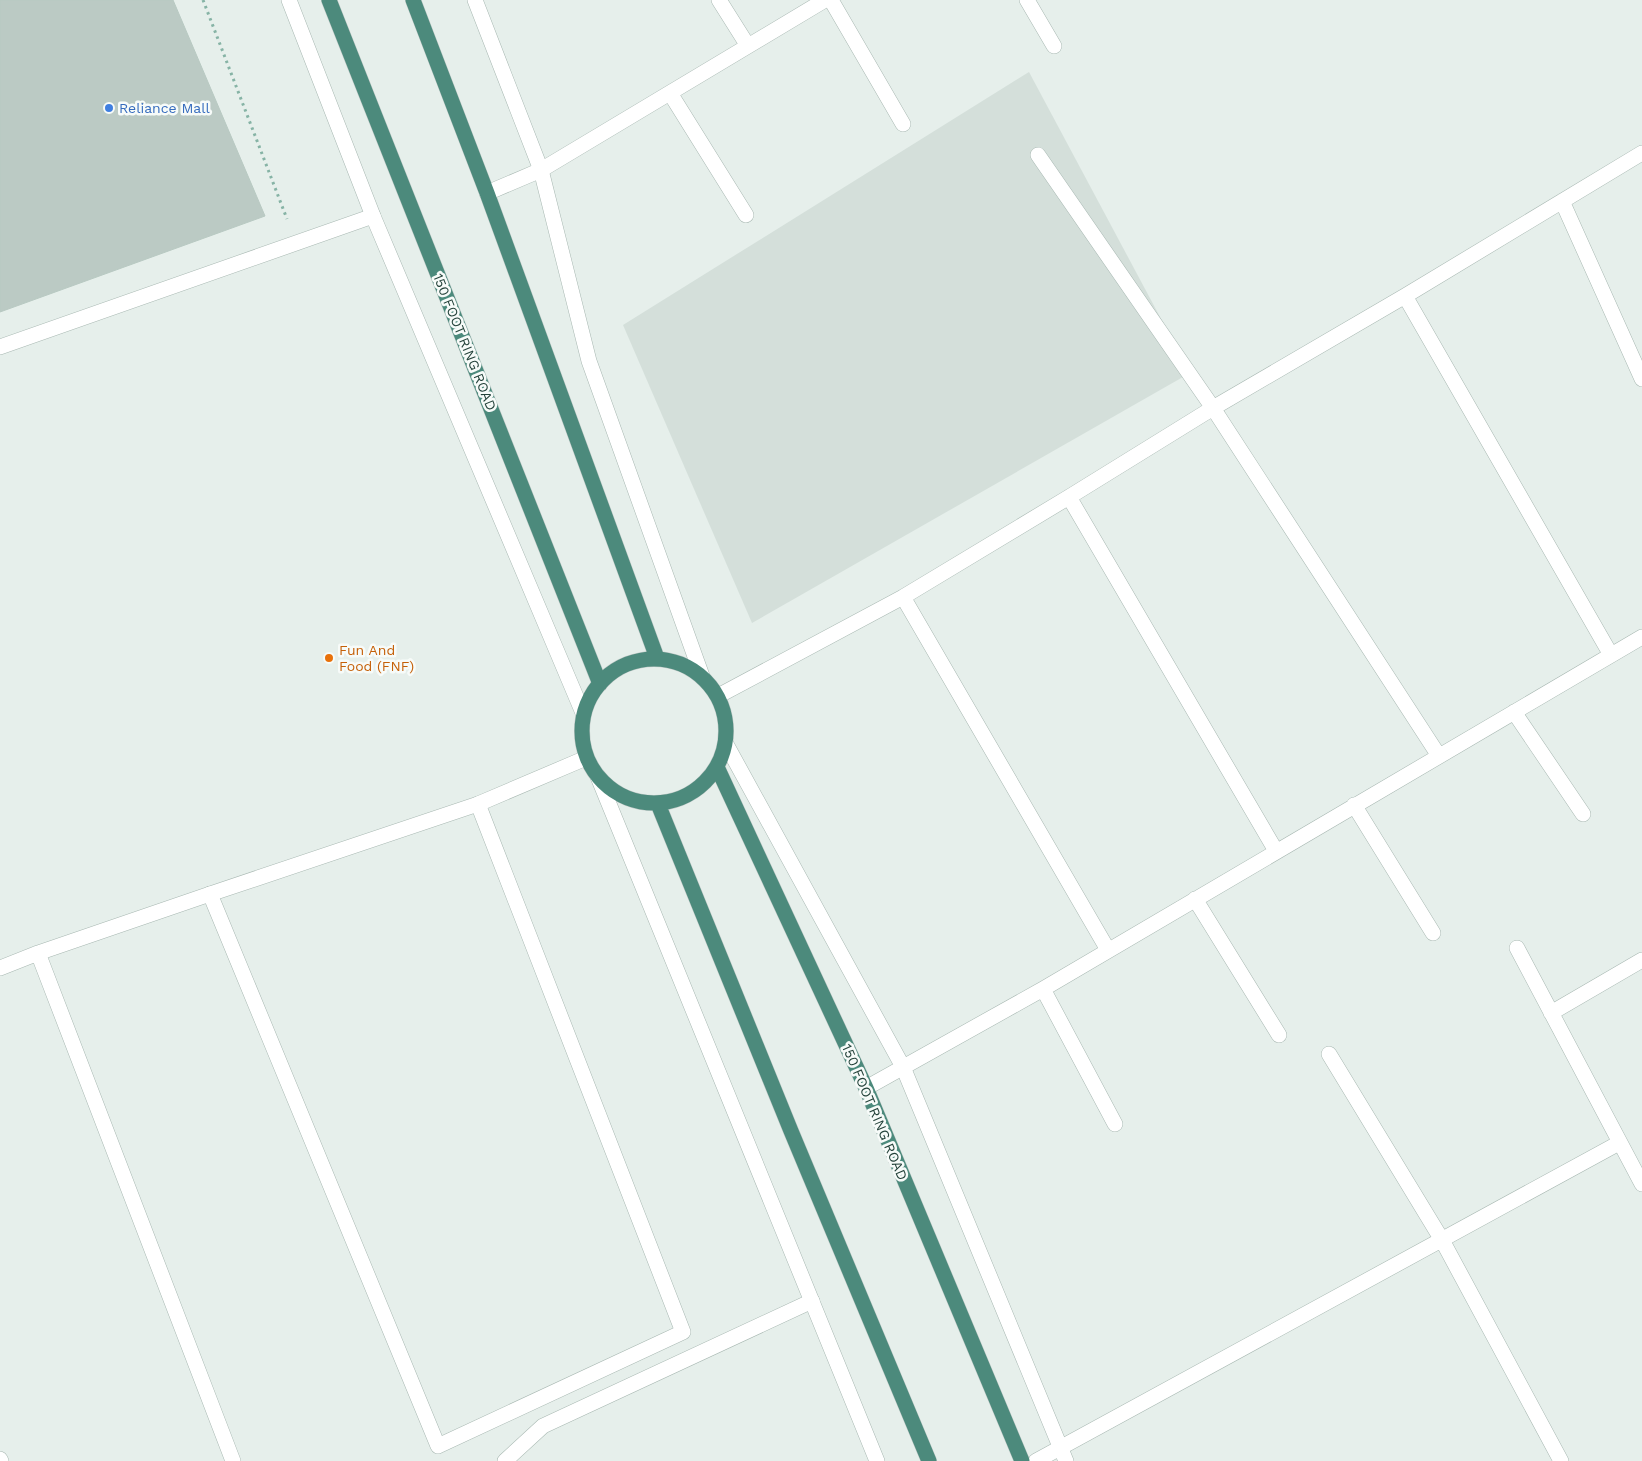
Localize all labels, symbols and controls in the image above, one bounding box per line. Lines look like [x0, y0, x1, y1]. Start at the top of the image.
place label: Reliance Mall [119, 100, 211, 116]
marker: Reliance Mall [103, 102, 115, 114]
street label: 150 FOOT RING ROAD [430, 271, 500, 413]
place label: Fun And Food (FNF) [339, 642, 414, 674]
marker: Fun And Food (FNF) [323, 652, 335, 664]
street label: 150 FOOT RING ROAD [839, 1042, 911, 1182]

